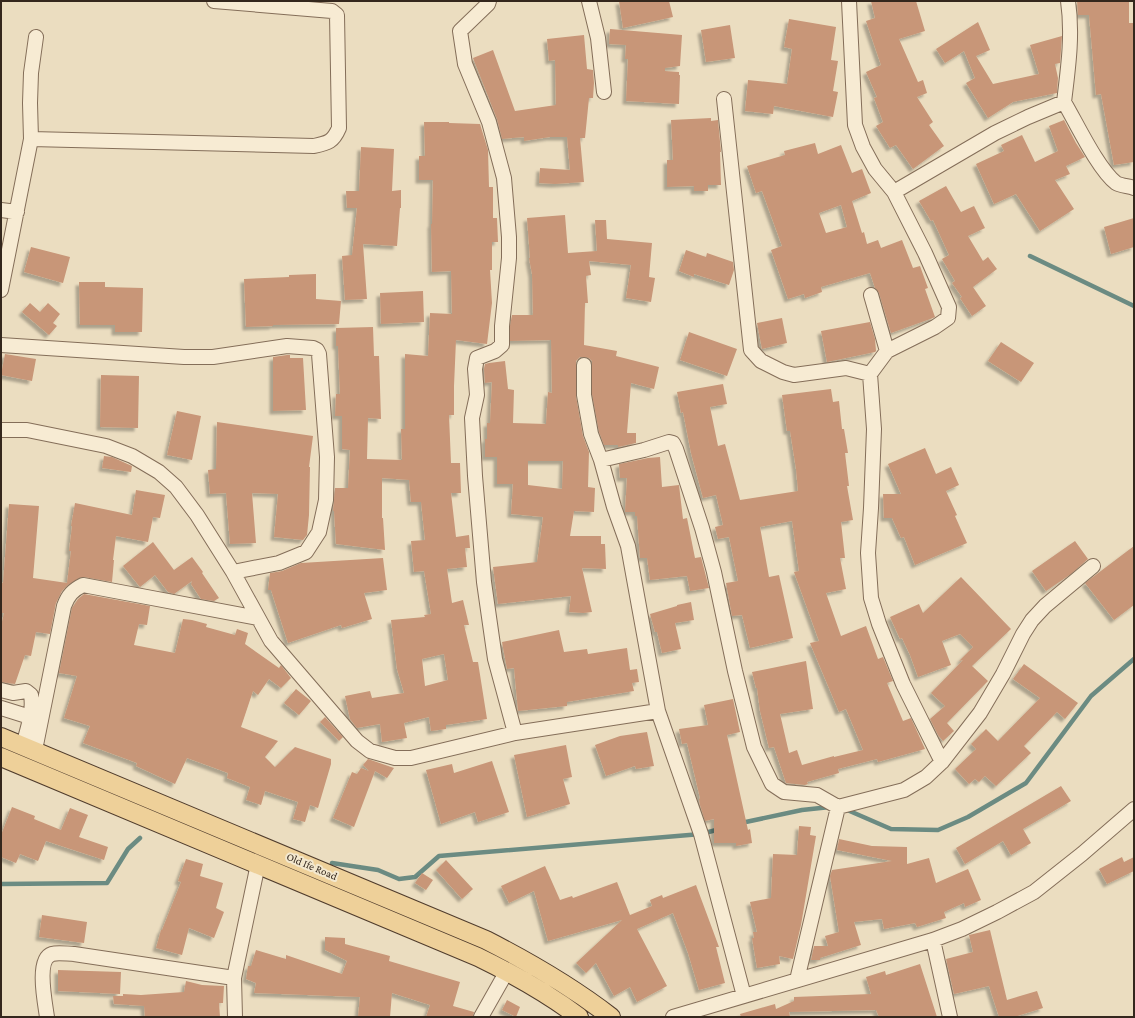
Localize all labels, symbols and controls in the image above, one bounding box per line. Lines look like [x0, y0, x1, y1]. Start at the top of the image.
street label: Old Ife Road [285, 850, 339, 882]

